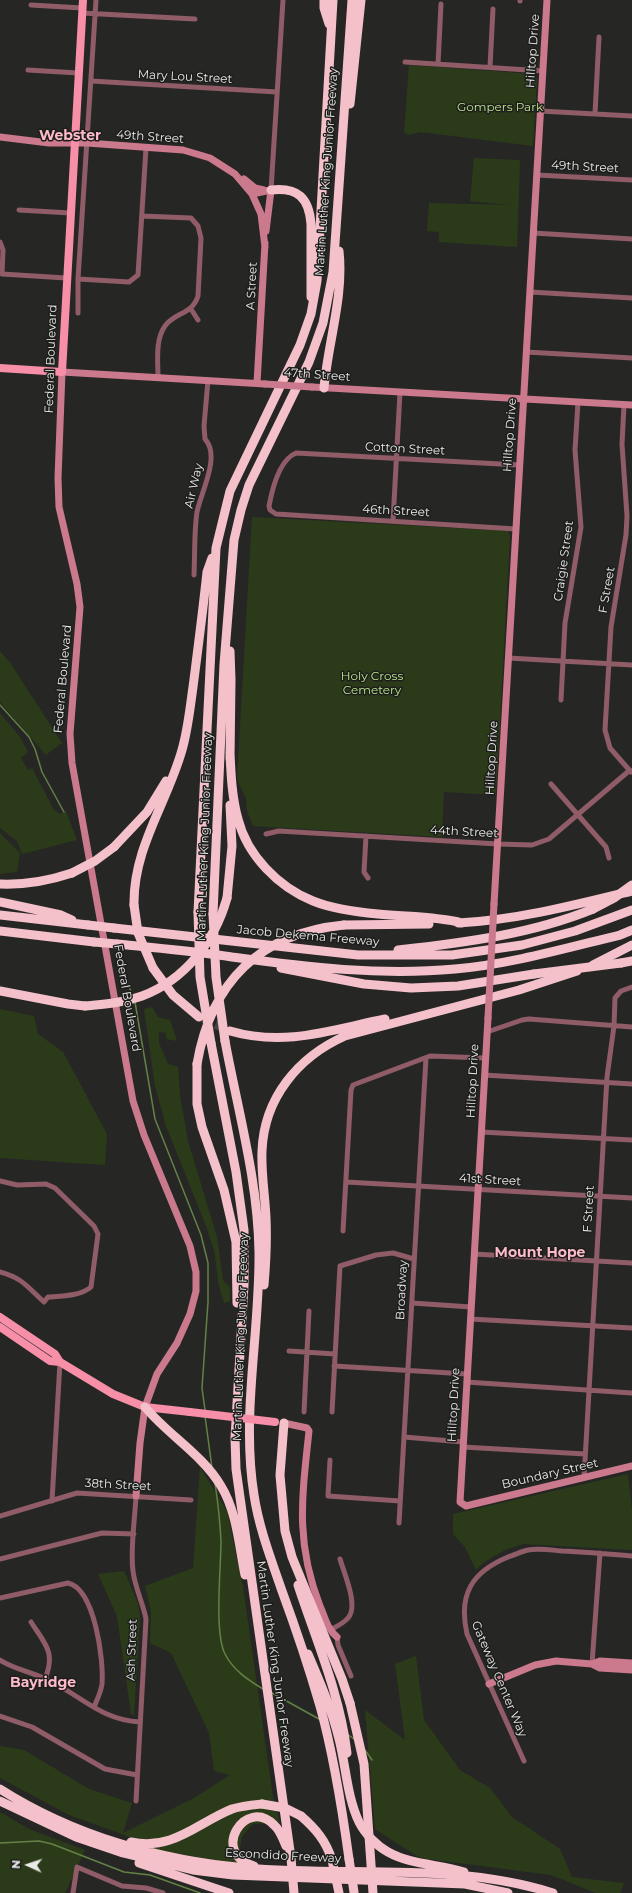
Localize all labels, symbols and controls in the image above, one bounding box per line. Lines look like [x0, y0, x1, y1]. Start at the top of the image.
street label: Hilltop Drive [523, 13, 543, 89]
street label: Mary Lou Street [137, 67, 233, 87]
street label: Martin Luther King Junior Freeway [313, 68, 341, 276]
park label: Gompers Park [457, 100, 543, 114]
street label: 49th Street [116, 127, 184, 147]
district label: Webster [39, 128, 101, 144]
street label: 49th Street [551, 158, 619, 176]
street label: A Street [244, 262, 260, 310]
street label: Federal Boulevard [42, 304, 60, 414]
street label: 47th Street [283, 365, 351, 385]
street label: Hilltop Drive [500, 397, 520, 473]
street label: Cotton Street [365, 440, 445, 458]
street label: Air Way [182, 462, 206, 510]
street label: 46th Street [362, 502, 430, 520]
street label: Craigie Street [551, 520, 577, 602]
street label: F Street [596, 566, 618, 614]
street label: Federal Boulevard [51, 624, 75, 734]
park label: Holy Cross Cemetery [341, 669, 403, 697]
street label: Hilltop Drive [483, 721, 501, 795]
street label: Martin Luther King Junior Freeway [194, 733, 216, 941]
street label: 44th Street [430, 823, 498, 841]
street label: Jacob Dekema Freeway [236, 923, 380, 949]
street label: Federal Boulevard [110, 943, 144, 1053]
street label: Hilltop Drive [464, 1044, 482, 1118]
street label: 41st Street [459, 1171, 521, 1189]
street label: F Street [581, 1185, 597, 1233]
street label: Martin Luther King Junior Freeway [230, 1233, 252, 1441]
district label: Mount Hope [495, 1245, 585, 1261]
street label: Broadway [393, 1260, 411, 1320]
street label: Hilltop Drive [445, 1368, 463, 1442]
street label: Boundary Street [500, 1456, 600, 1492]
street label: 38th Street [84, 1476, 152, 1494]
street label: Martin Luther King Junior Freeway [253, 1560, 297, 1768]
street label: Ash Street [124, 1619, 140, 1681]
street label: Gateway Center Way [468, 1619, 530, 1739]
district label: Bayridge [10, 1675, 76, 1691]
north arrow [8, 1845, 48, 1885]
street label: Escondido Freeway [224, 1846, 342, 1866]
text: N [9, 1860, 23, 1869]

